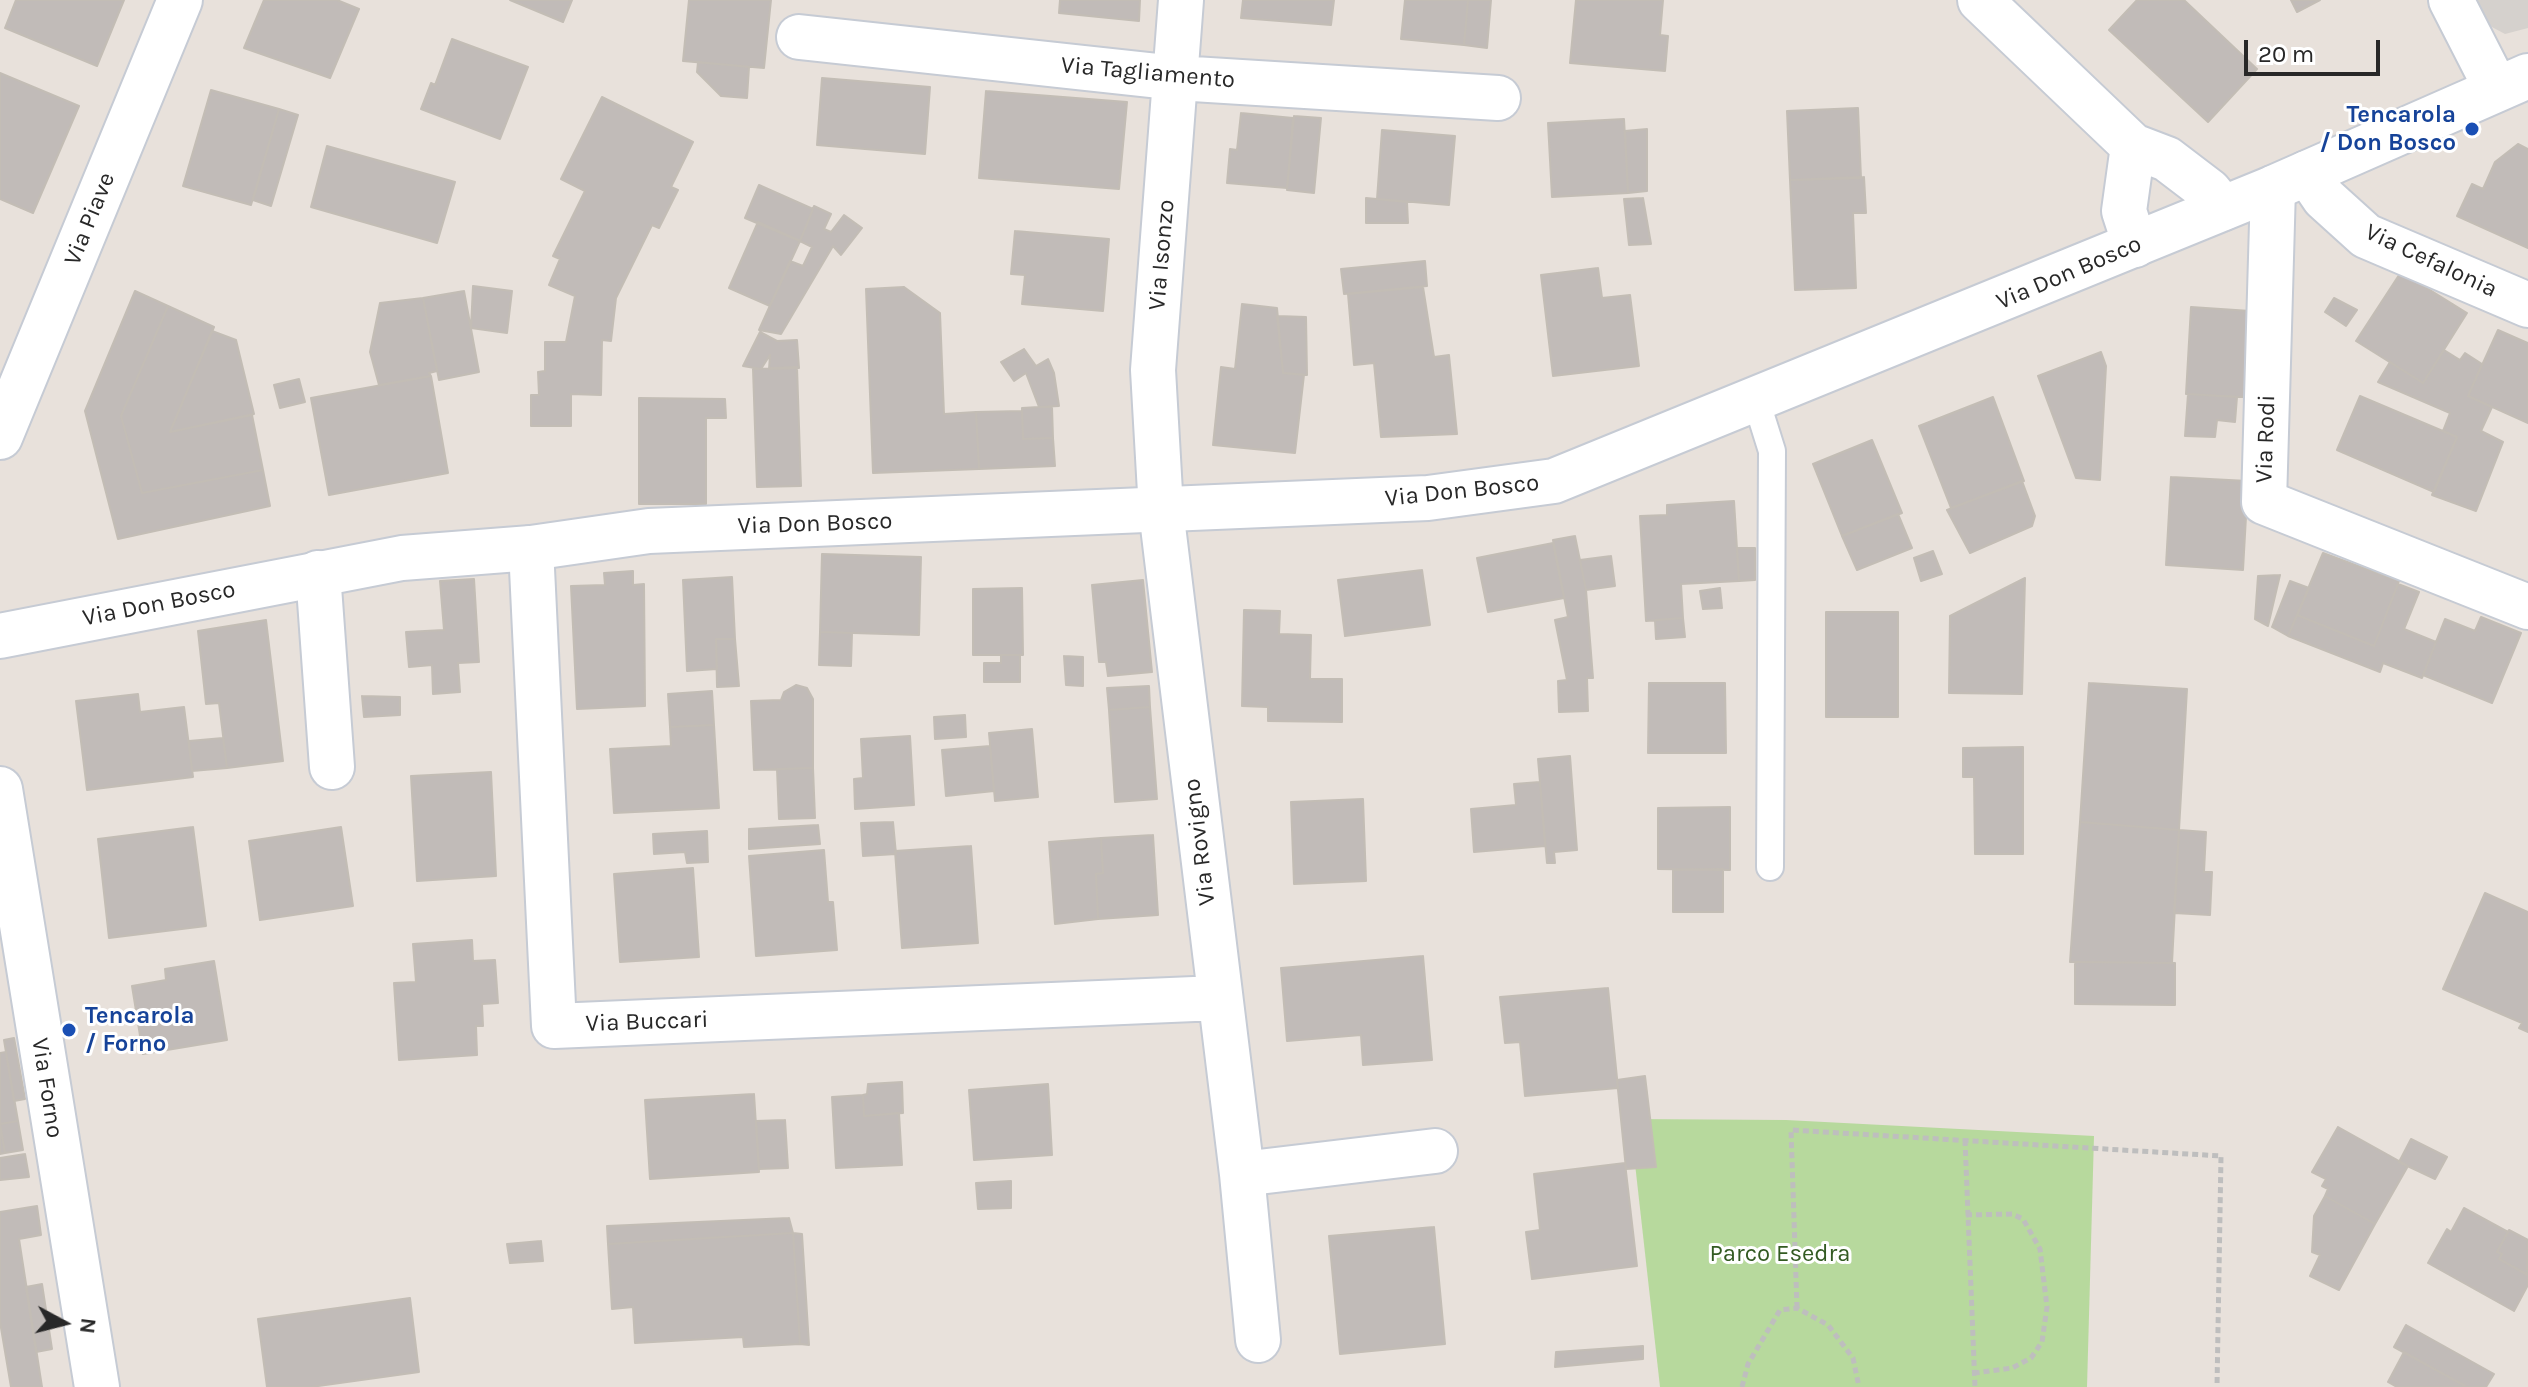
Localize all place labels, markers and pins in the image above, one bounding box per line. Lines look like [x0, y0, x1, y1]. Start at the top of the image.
place label: Tencarola / Don Bosco [2319, 101, 2456, 157]
marker: Tencarola / Don Bosco [2463, 120, 2481, 138]
place label: Tencarola / Forno [85, 1002, 195, 1058]
marker: Tencarola / Forno [60, 1021, 78, 1039]

